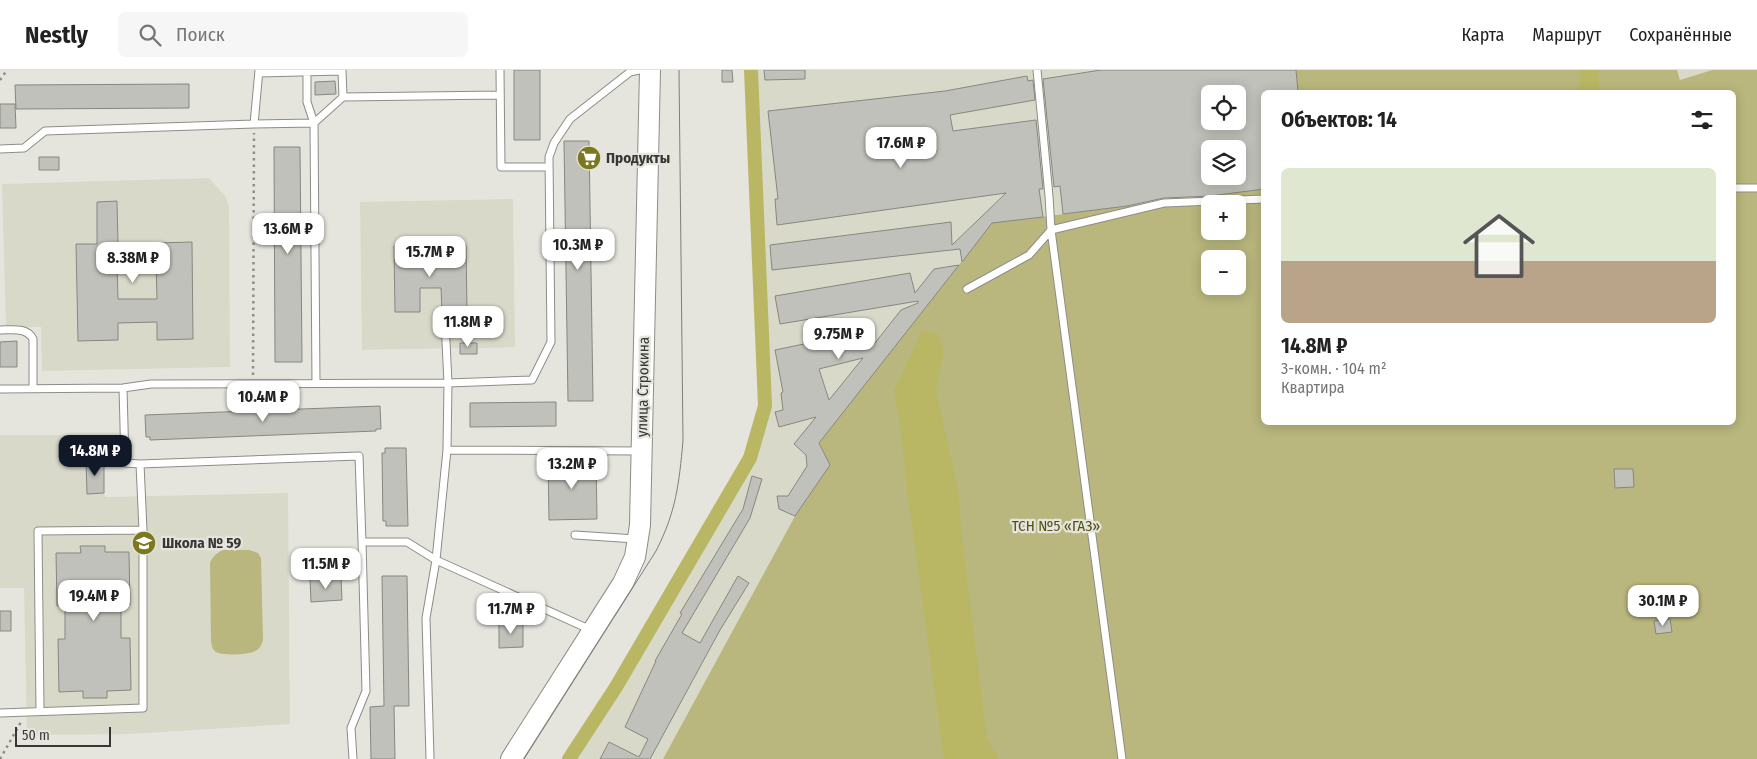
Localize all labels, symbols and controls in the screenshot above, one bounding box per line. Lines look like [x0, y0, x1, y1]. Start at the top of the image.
search box [118, 12, 468, 57]
text: Nestly [25, 21, 88, 49]
icon: search [136, 21, 164, 49]
text: Поиск [176, 23, 225, 46]
text: Карта [1461, 24, 1504, 46]
text: Маршрут [1532, 24, 1601, 46]
text: Сохранённые [1629, 24, 1732, 46]
map controls [1201, 85, 1246, 295]
button: locate [1201, 85, 1246, 130]
icon: filters [1688, 106, 1716, 134]
text: Объектов: 14 [1281, 107, 1397, 133]
pin: 17.6M ₽ [855, 126, 947, 169]
text: 17.6M ₽ [877, 133, 925, 152]
button: layers [1201, 140, 1246, 185]
supermarket icon: Продукты [576, 145, 602, 171]
place label: Продукты [606, 149, 670, 167]
button: + [1201, 195, 1246, 240]
icon: home [1454, 201, 1544, 291]
pin: 13.6M ₽ [242, 212, 334, 255]
text: 13.6M ₽ [263, 219, 313, 238]
pin: 10.3M ₽ [532, 228, 624, 271]
text: 10.3M ₽ [553, 235, 603, 254]
pin: 15.7M ₽ [384, 236, 476, 278]
pin: 8.38M ₽ [87, 242, 179, 284]
text: 15.7M ₽ [406, 242, 454, 261]
text: 8.38M ₽ [107, 248, 159, 267]
button: − [1201, 250, 1246, 295]
pin: 11.8M ₽ [422, 306, 514, 348]
text: 11.8M ₽ [444, 312, 492, 331]
pin: 9.75M ₽ [793, 318, 885, 360]
text: 9.75M ₽ [814, 324, 864, 343]
text: 14.8M ₽ [1281, 333, 1347, 359]
street label: улица Строкина [633, 337, 653, 437]
text: 3-комн. · 104 m² [1281, 359, 1387, 378]
text: Квартира [1281, 378, 1345, 397]
pin: 10.4M ₽ [217, 380, 309, 423]
text: 10.4M ₽ [238, 387, 288, 406]
pin: 14.8M ₽ [49, 434, 141, 477]
text: 14.8M ₽ [70, 441, 120, 460]
pin: 13.2M ₽ [526, 448, 618, 490]
text: 13.2M ₽ [548, 454, 596, 473]
park label: ТСН №5 «ГАЗ» [1012, 517, 1100, 535]
school or university icon: Школа № 59 [131, 530, 157, 556]
place label: Школа № 59 [162, 534, 241, 552]
pin: 11.5M ₽ [280, 548, 372, 590]
text: 11.5M ₽ [302, 554, 350, 573]
pin: 19.4M ₽ [48, 580, 140, 622]
pin: 30.1M ₽ [1617, 584, 1709, 627]
text: 19.4M ₽ [69, 586, 119, 605]
text: 30.1M ₽ [1639, 591, 1687, 610]
pin: 11.7M ₽ [465, 592, 557, 635]
text: 11.7M ₽ [487, 599, 535, 618]
scale bar [15, 724, 111, 747]
text: 50 m [22, 727, 50, 744]

